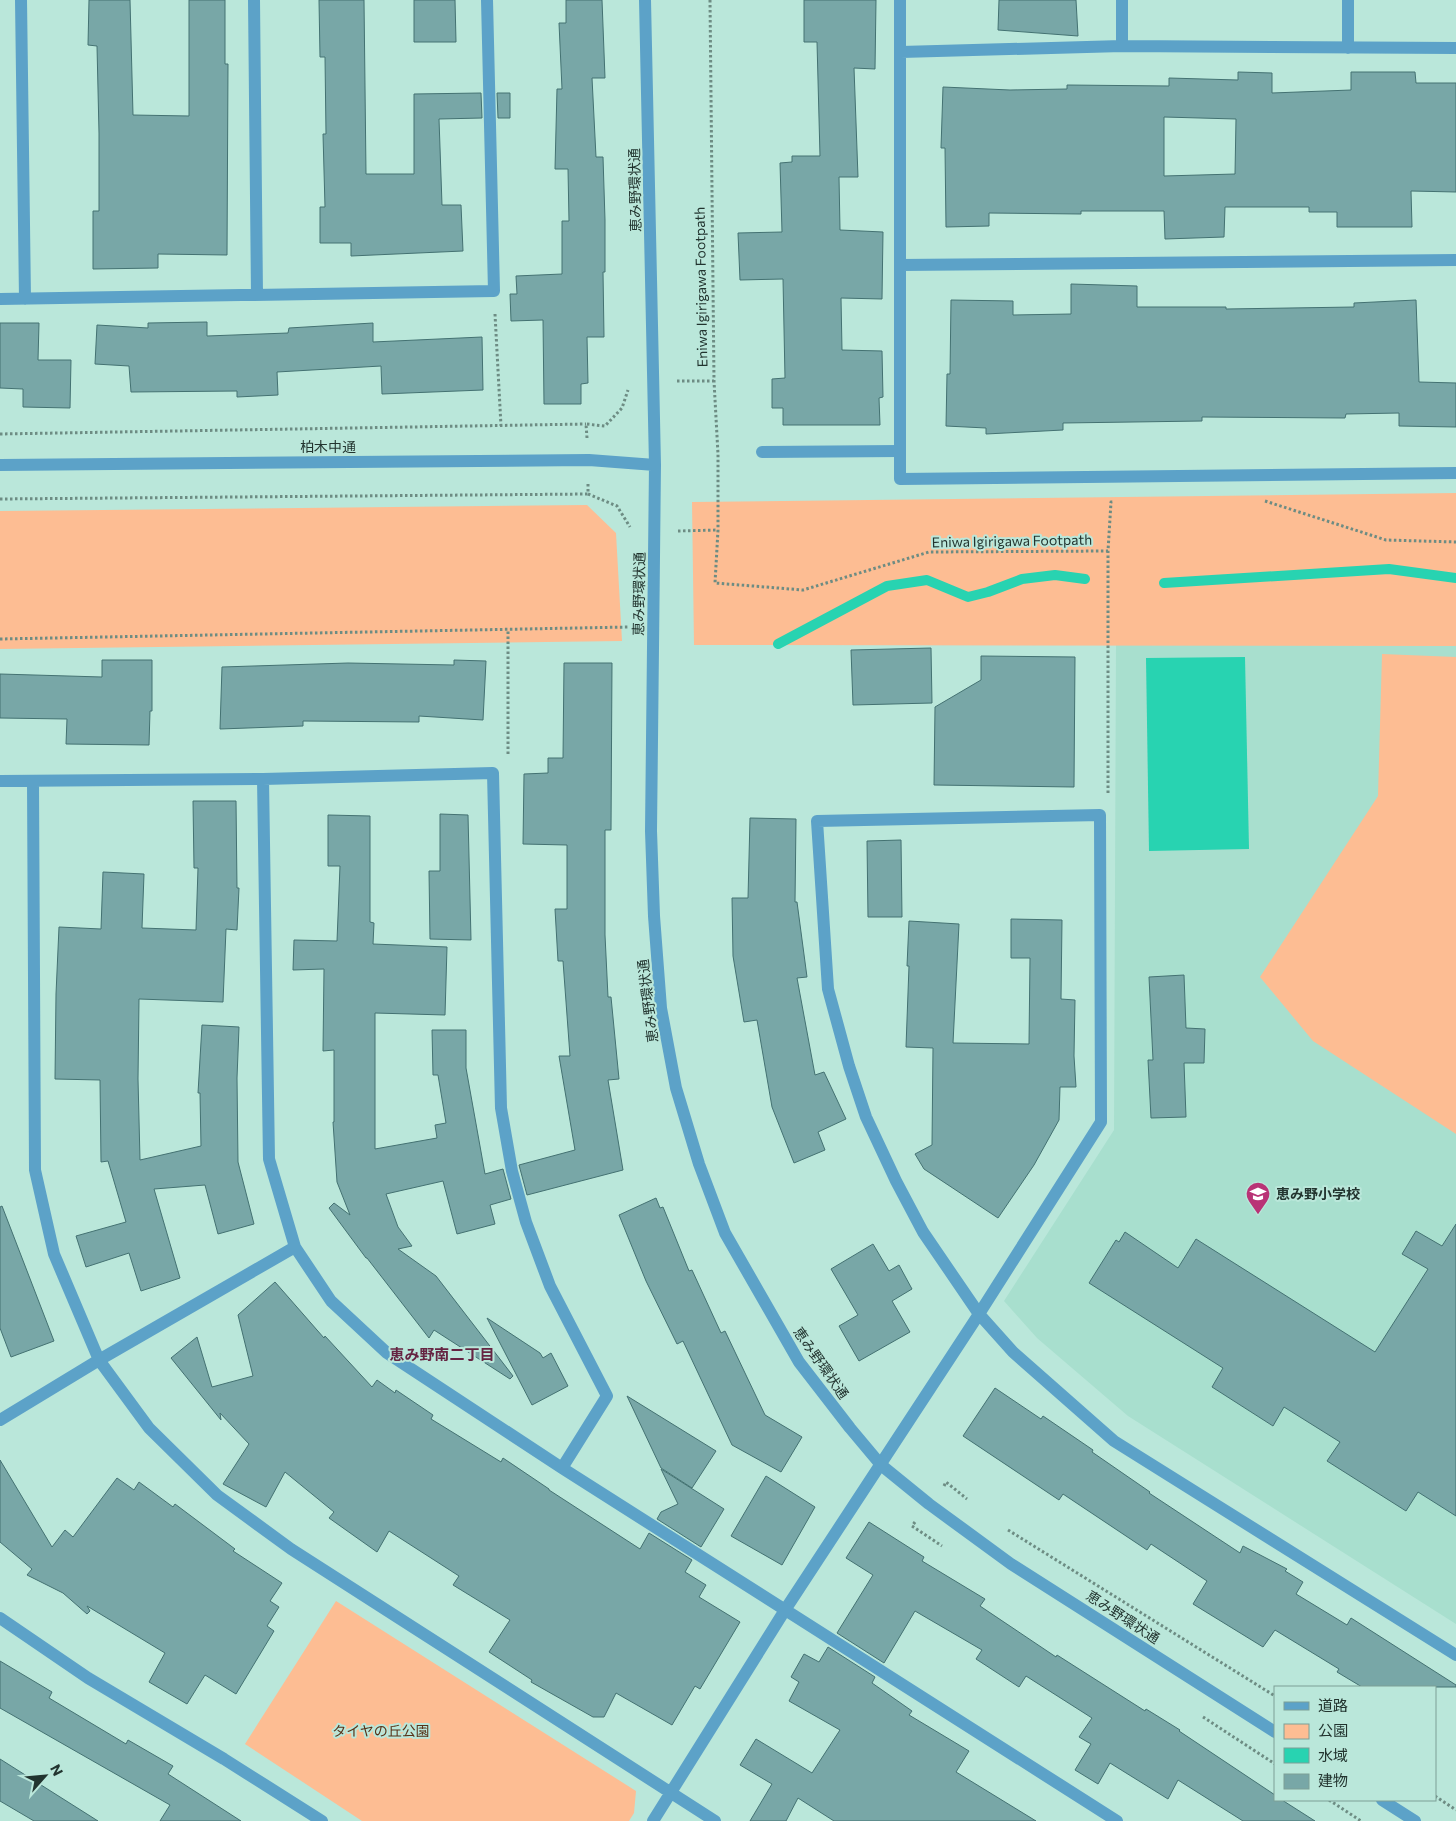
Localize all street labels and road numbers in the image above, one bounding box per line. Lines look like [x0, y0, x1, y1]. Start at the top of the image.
street label: 恵み野環状通 [625, 148, 644, 232]
street label: Eniwa Igirigawa Footpath [691, 207, 710, 367]
street label: 柏木中通 [300, 438, 356, 455]
street label: Eniwa Igirigawa Footpath [932, 531, 1092, 550]
street label: 恵み野環状通 [629, 552, 648, 636]
street label: 恵み野環状通 [634, 958, 661, 1044]
street label: 恵み野環状通 [790, 1323, 852, 1402]
street label: 恵み野環状通 [1083, 1587, 1163, 1647]

